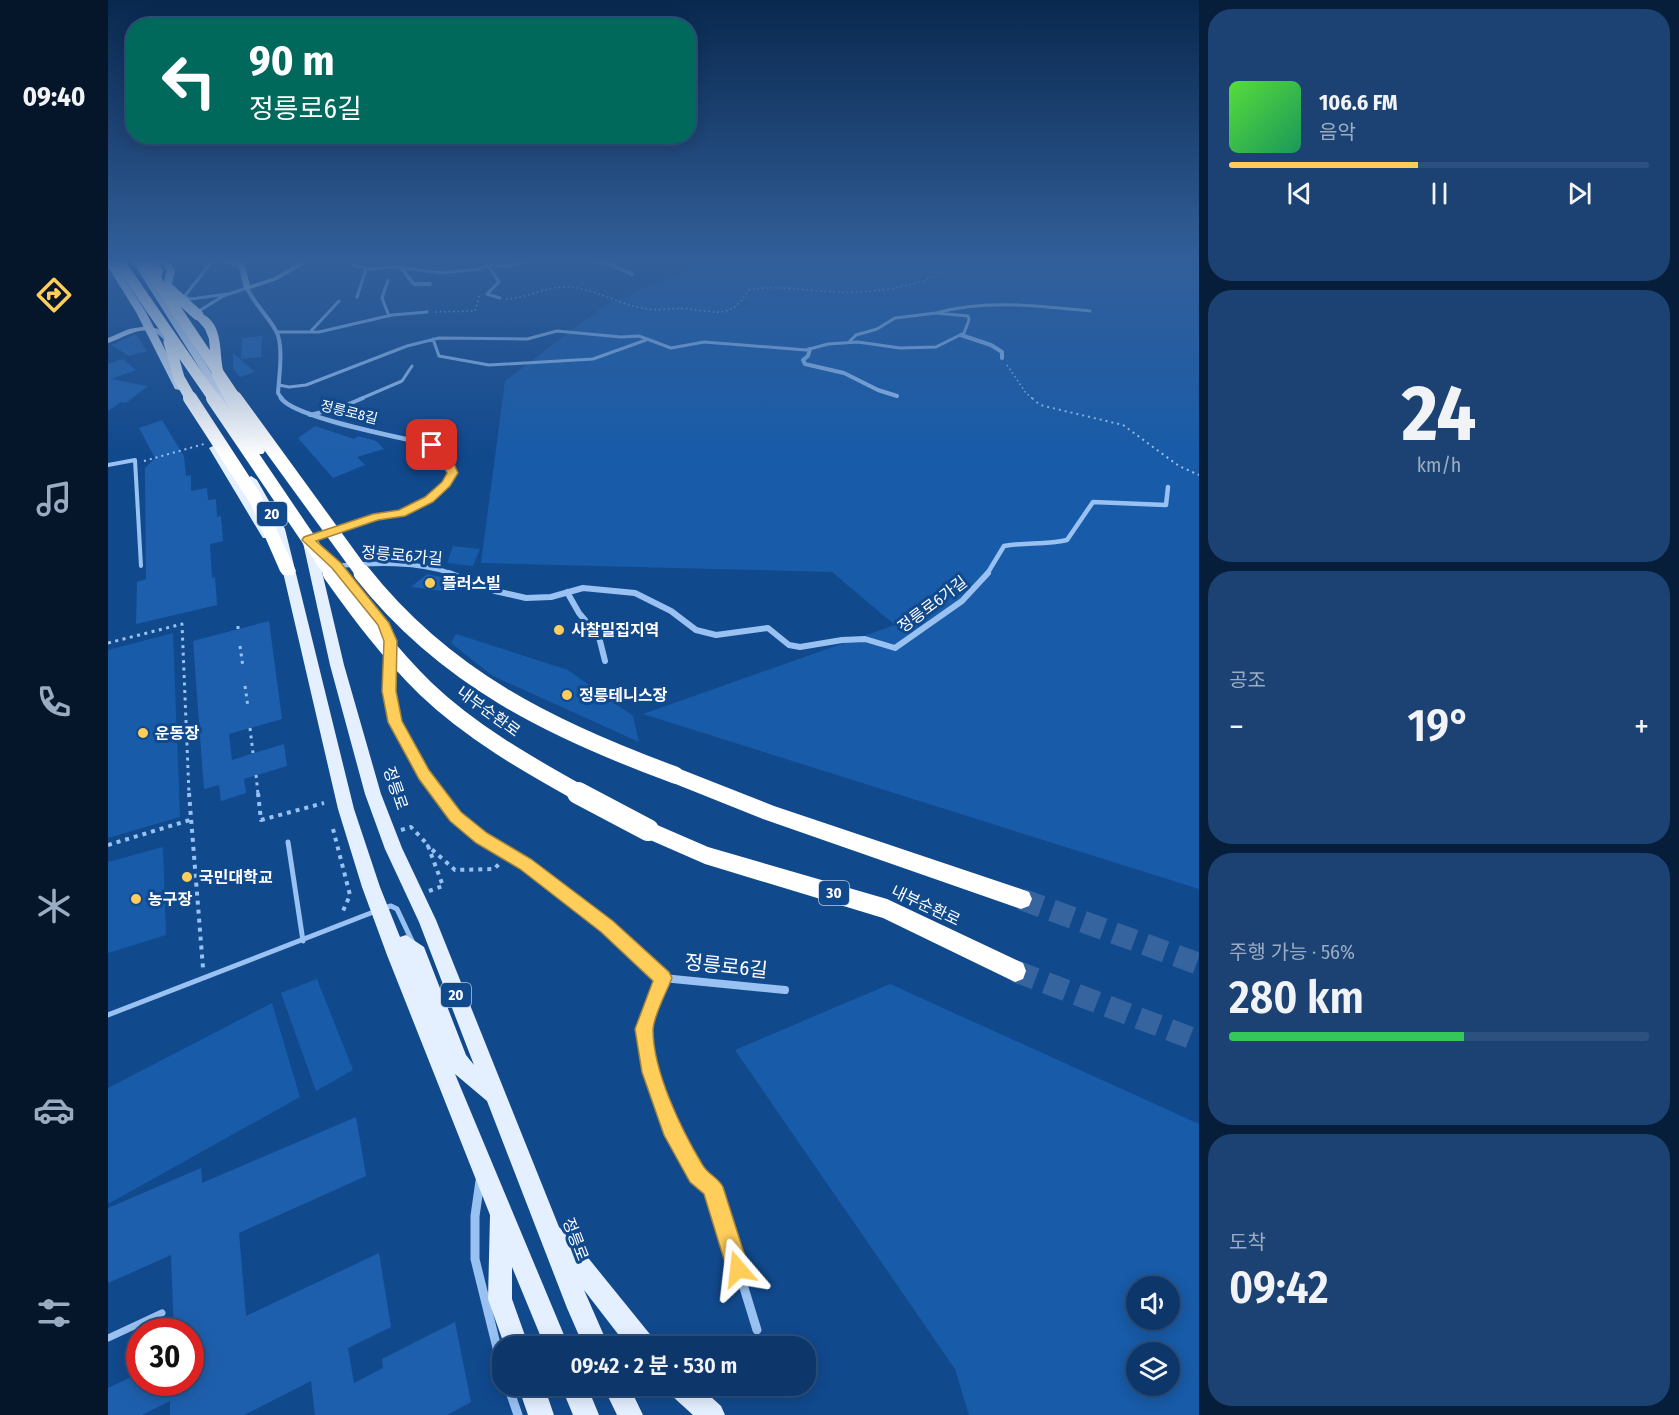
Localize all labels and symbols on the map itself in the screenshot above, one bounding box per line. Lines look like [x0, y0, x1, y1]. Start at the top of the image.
street label: 정릉로8길 [318, 397, 379, 428]
pin [406, 419, 457, 470]
road number: 20 [257, 502, 287, 526]
street label: 정릉로6가길 [361, 542, 443, 569]
street label: 정릉로6가길 [894, 572, 971, 637]
place label: 플러스빌 [442, 574, 501, 593]
marker: 플러스빌 [423, 576, 437, 590]
place label: 사찰밀집지역 [571, 621, 659, 640]
marker: 사찰밀집지역 [552, 623, 566, 637]
street label: 내부순환로 [453, 682, 524, 741]
place label: 정릉테니스장 [579, 686, 668, 705]
marker: 정릉테니스장 [560, 688, 574, 702]
place label: 운동장 [155, 724, 199, 743]
marker: 운동장 [136, 726, 150, 740]
street label: 정릉로 [379, 764, 412, 812]
place label: 국민대학교 [199, 868, 273, 887]
marker: 국민대학교 [180, 870, 194, 884]
road number: 30 [819, 881, 849, 905]
street label: 내부순환로 [888, 881, 963, 930]
place label: 농구장 [148, 890, 192, 909]
marker: 농구장 [129, 892, 143, 906]
street label: 정릉로6길 [683, 950, 769, 982]
road number: 20 [441, 983, 471, 1007]
street label: 정릉로 [559, 1215, 592, 1263]
position arrow [706, 1237, 770, 1301]
speed limit sign: 30 [126, 1318, 204, 1396]

